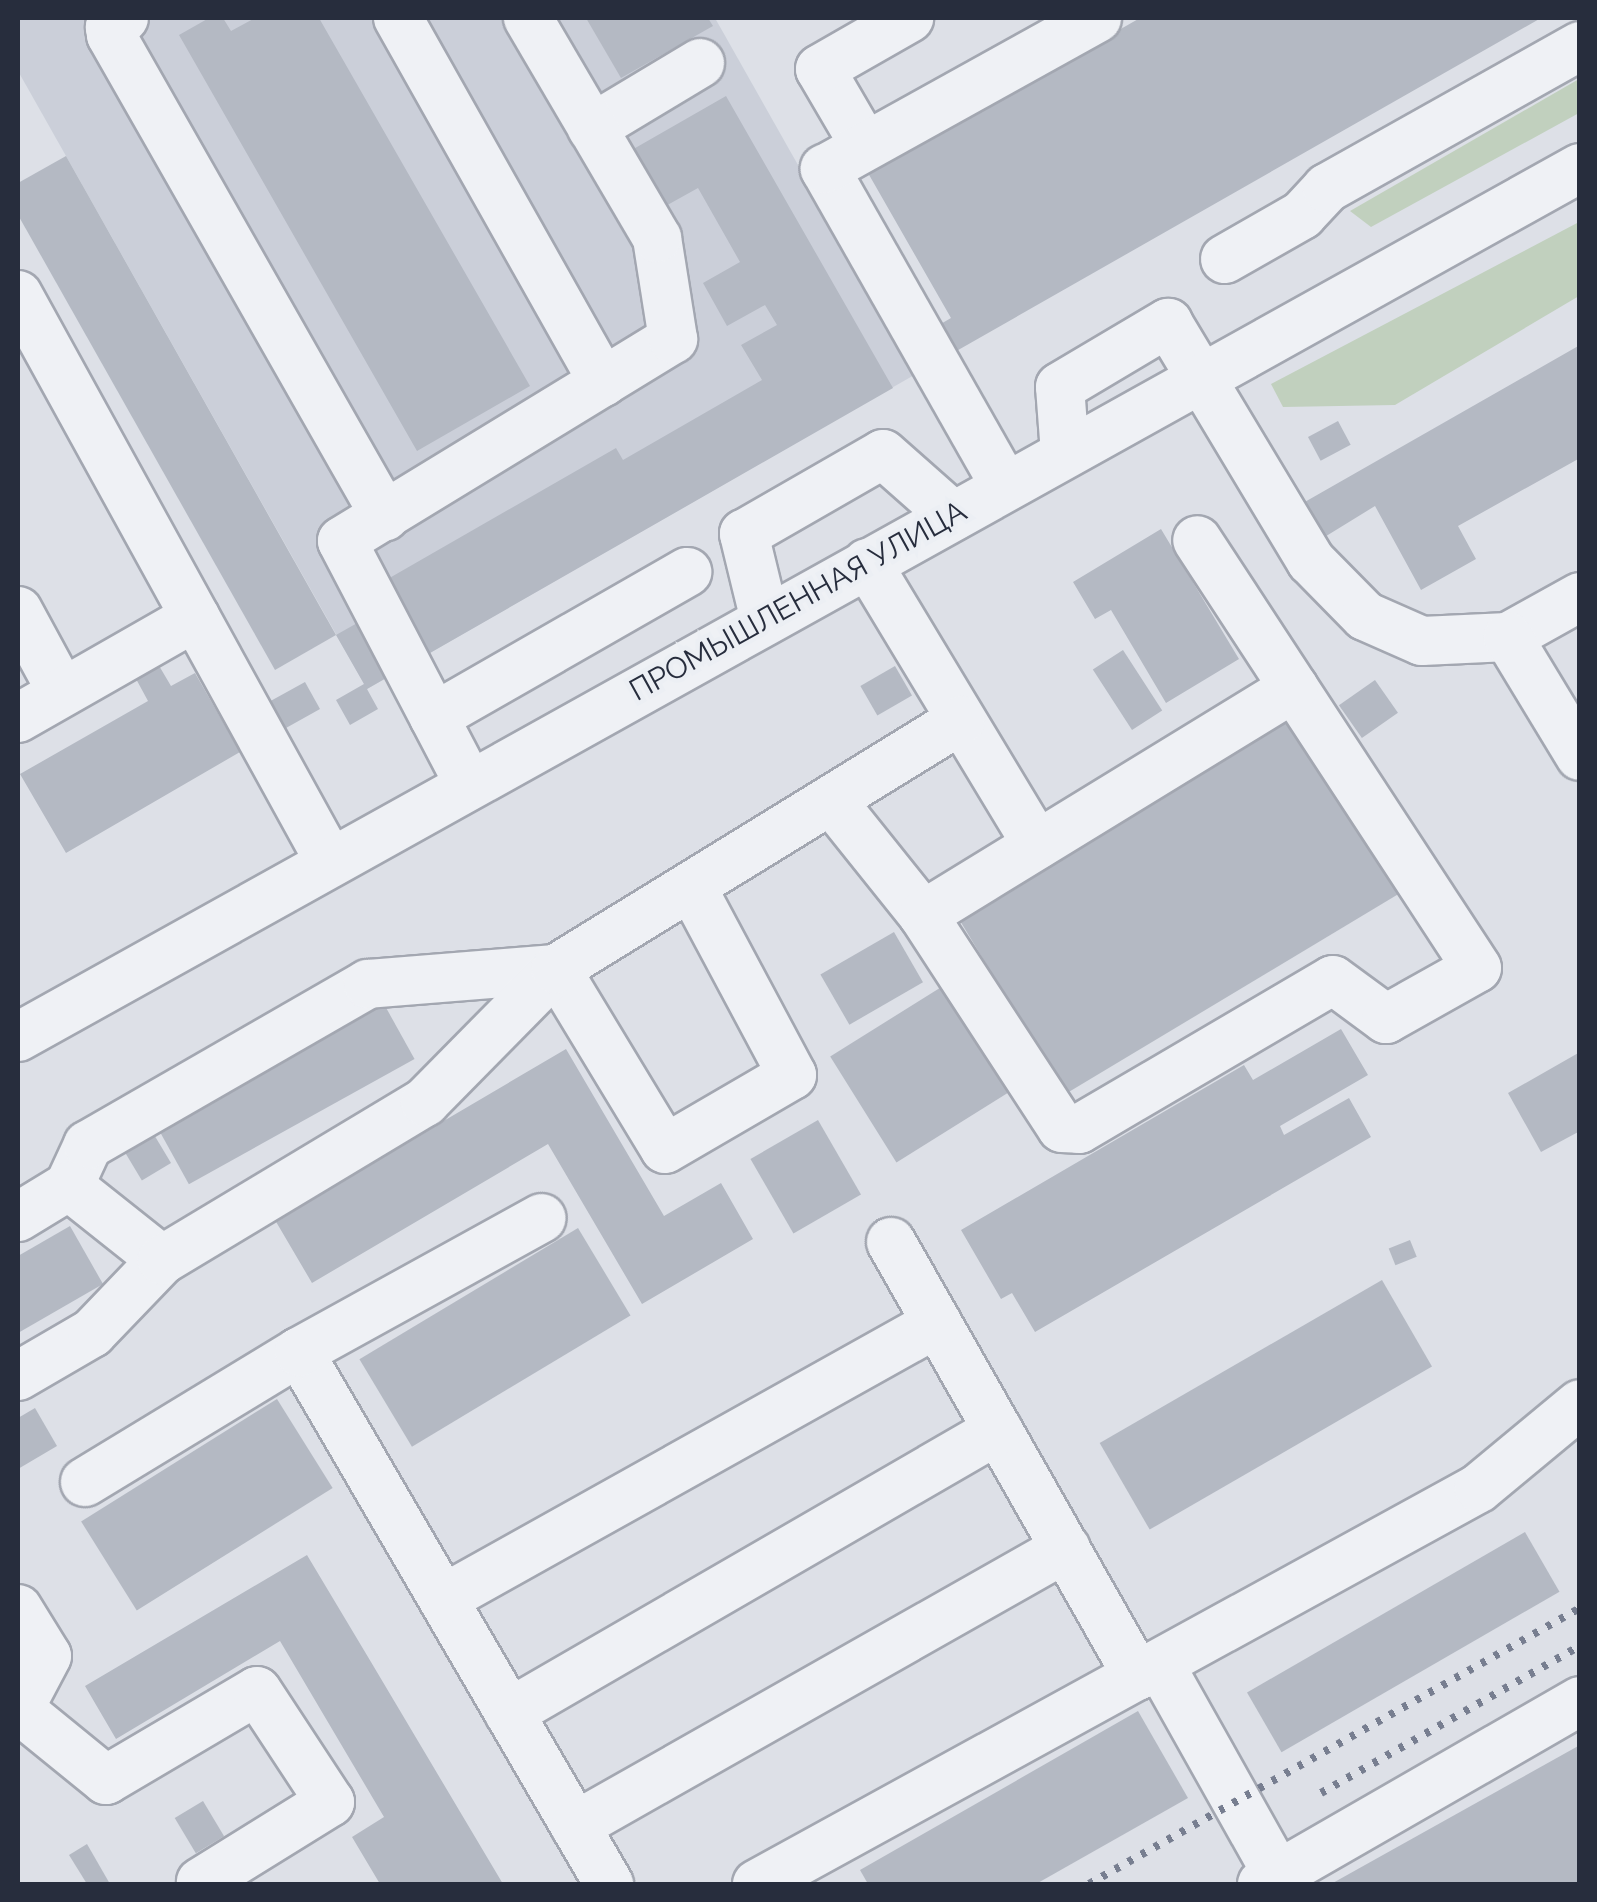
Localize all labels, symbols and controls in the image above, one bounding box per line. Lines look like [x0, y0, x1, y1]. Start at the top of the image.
street label: ПРОМЫШЛЕННАЯ УЛИЦА [623, 493, 973, 709]

